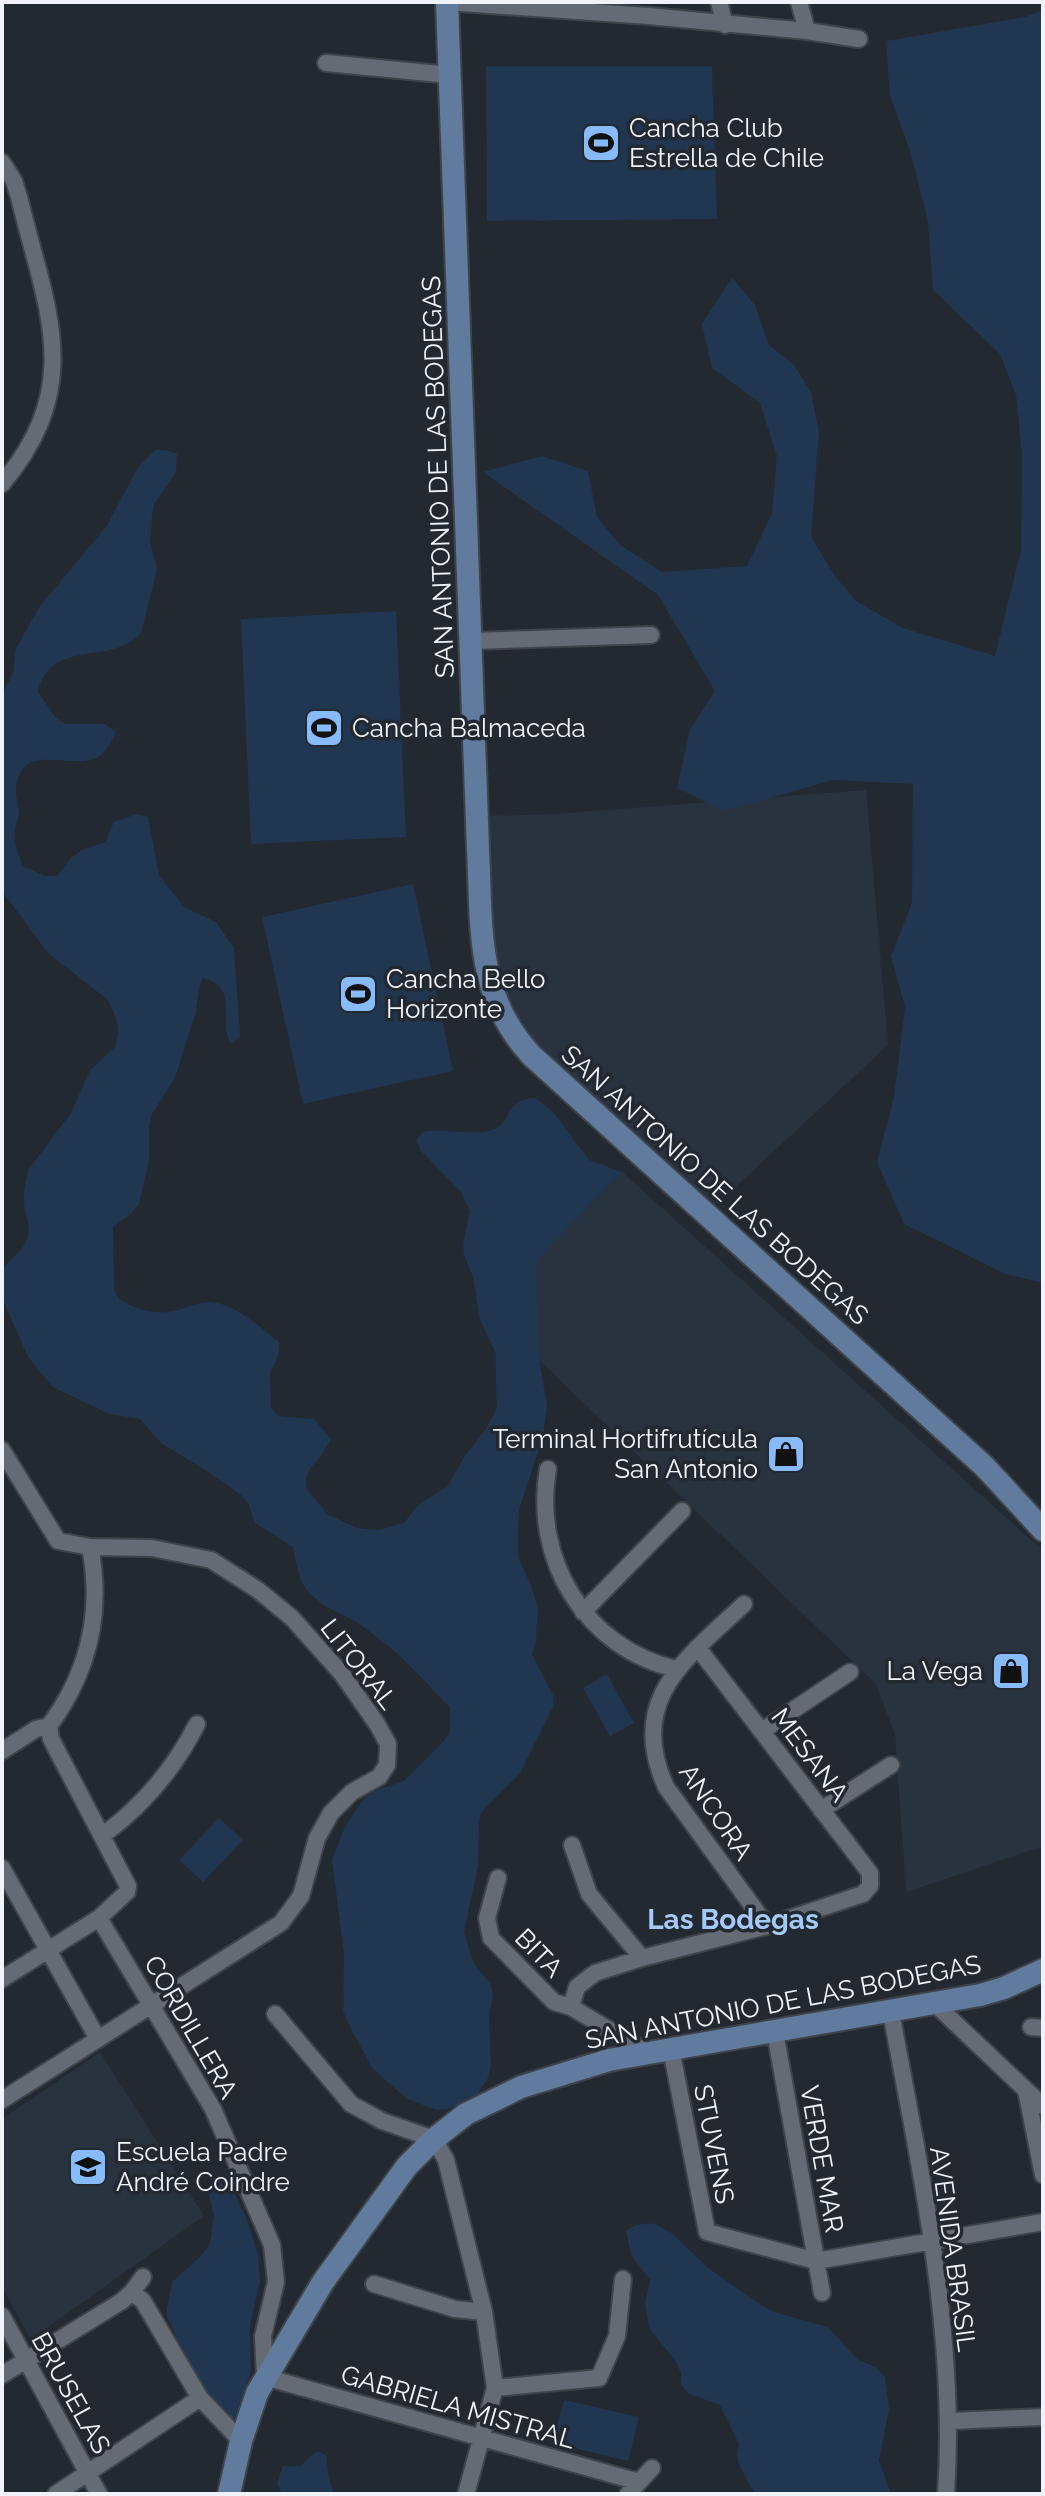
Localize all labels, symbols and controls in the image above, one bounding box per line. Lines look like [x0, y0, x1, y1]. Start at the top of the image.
place label: Cancha Club Estrella de Chile [629, 113, 824, 173]
sports icon: Cancha Club Estrella de Chile [580, 122, 622, 164]
street label: SAN ANTONIO DE LAS BODEGAS [416, 275, 460, 679]
sports icon: Cancha Balmaceda [303, 707, 345, 749]
place label: Cancha Balmaceda [352, 713, 586, 743]
place label: Cancha Bello Horizonte [386, 964, 546, 1024]
sports icon: Cancha Bello Horizonte [337, 973, 379, 1015]
street label: SAN ANTONIO DE LAS BODEGAS [555, 1039, 875, 1331]
place label: Terminal Hortifrutícula San Antonio [492, 1424, 758, 1484]
shop icon: Terminal Hortifrutícula San Antonio [765, 1433, 807, 1475]
street label: LITORAL [315, 1613, 403, 1715]
shop icon: La Vega [990, 1650, 1032, 1692]
place label: La Vega [887, 1656, 983, 1686]
street label: MESANA [765, 1702, 855, 1808]
street label: ANCORA [673, 1758, 759, 1866]
district label: Las Bodegas [647, 1903, 819, 1936]
street label: BITA [509, 1923, 569, 1984]
street label: SAN ANTONIO DE LAS BODEGAS [583, 1949, 983, 2055]
street label: CORDILLERA [138, 1950, 244, 2104]
street label: STUVENS [688, 2082, 740, 2206]
street label: VERDE MAR [794, 2083, 850, 2235]
place label: Escuela Padre André Coindre [116, 2137, 290, 2197]
street label: AVENIDA BRASIL [924, 2145, 982, 2353]
school or university icon: Escuela Padre André Coindre [67, 2146, 109, 2188]
street label: BRUSELAS [25, 2327, 117, 2459]
street label: GABRIELA MISTRAL [338, 2359, 578, 2455]

